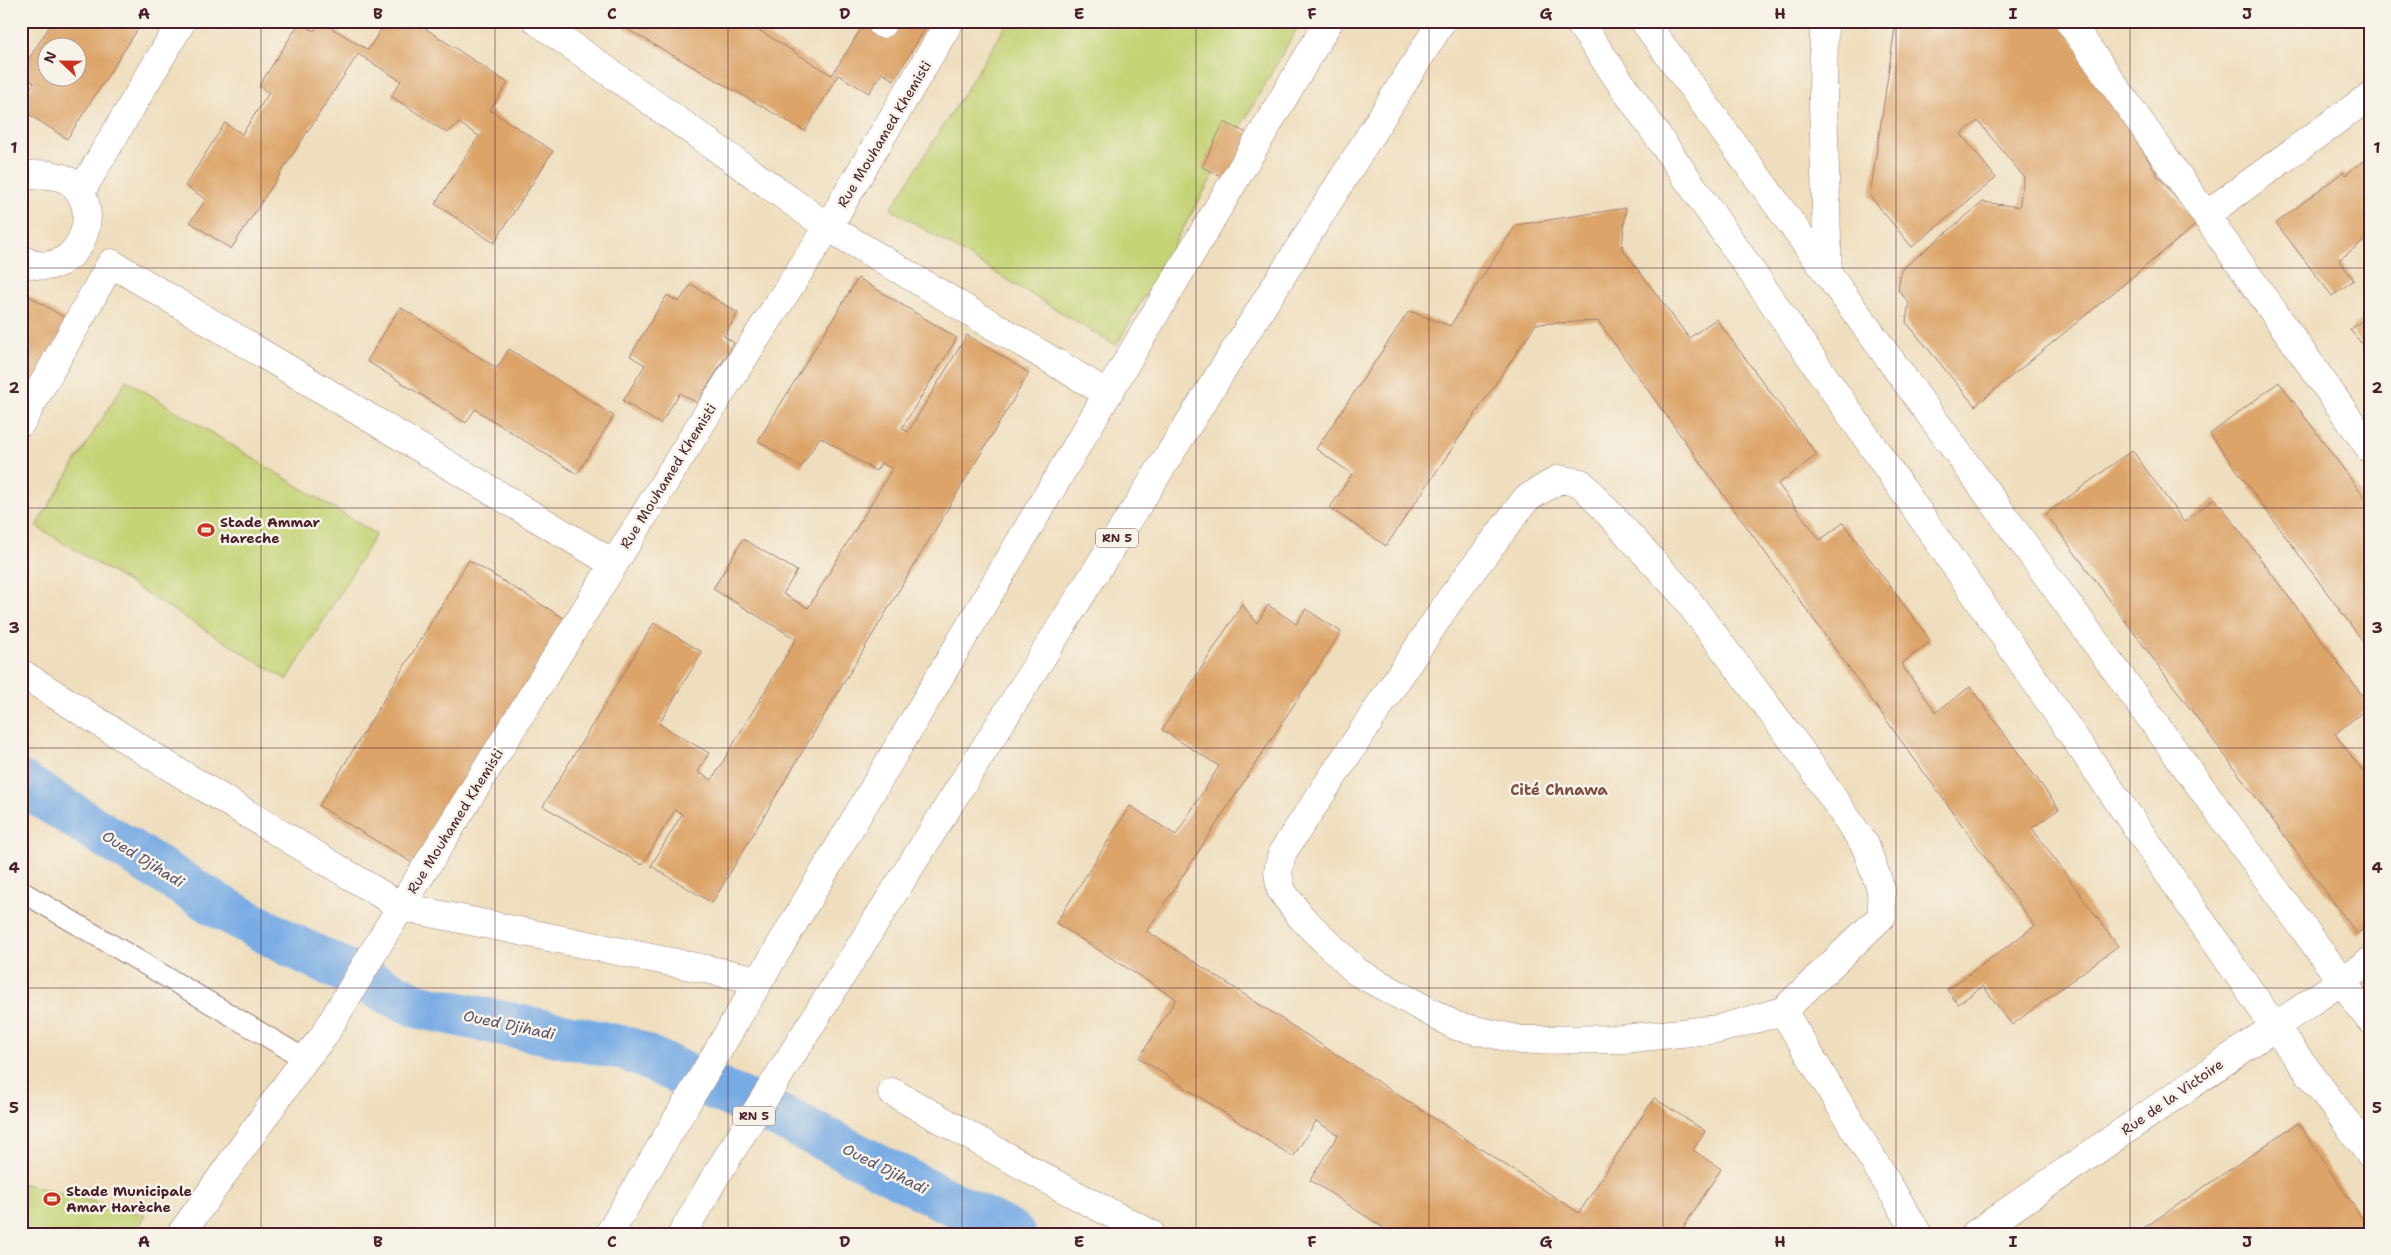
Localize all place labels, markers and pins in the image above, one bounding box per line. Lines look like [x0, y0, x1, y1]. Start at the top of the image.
place label: Stade Ammar Hareche [220, 513, 321, 547]
sports icon: Stade Ammar Hareche [196, 520, 216, 540]
place label: Stade Municipale Amar Harèche [66, 1182, 192, 1216]
sports icon: Stade Municipale Amar Harèche [42, 1189, 62, 1209]

